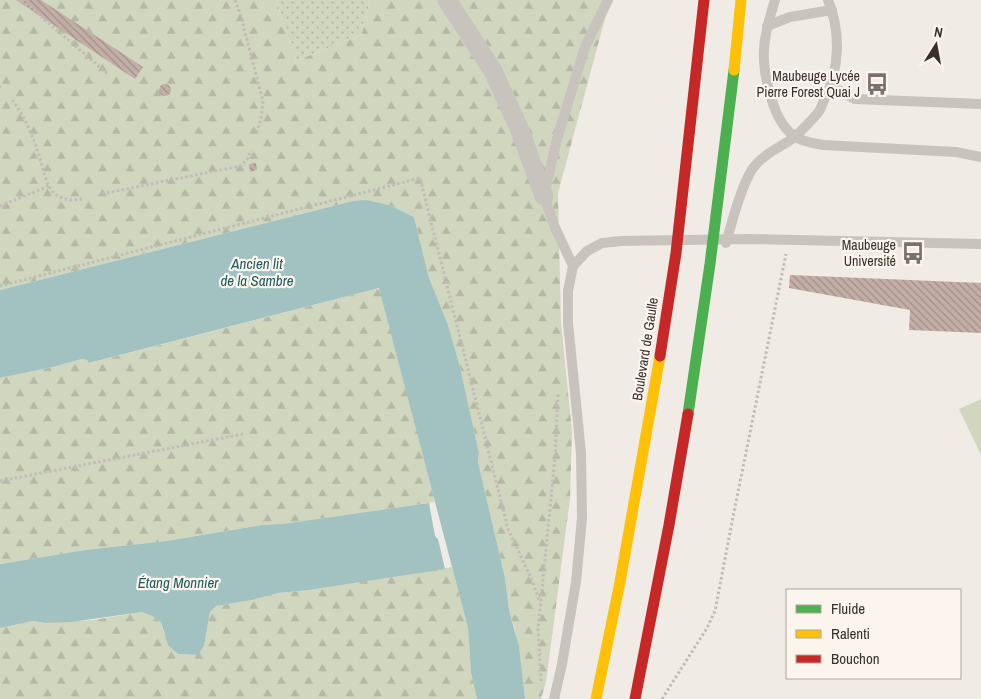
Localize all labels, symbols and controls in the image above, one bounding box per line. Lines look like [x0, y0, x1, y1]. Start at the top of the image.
north arrow [911, 20, 961, 70]
text: N [933, 23, 944, 42]
place label: Maubeuge Lycée Pierre Forest Quai J [757, 67, 860, 101]
bus stop icon: Maubeuge Lycée Pierre Forest Quai J [864, 71, 890, 97]
place label: Maubeuge Université [842, 236, 896, 270]
bus stop icon: Maubeuge Université [900, 240, 926, 266]
water label: Ancien lit de la Sambre [220, 253, 294, 291]
street label: Boulevard de Gaulle [628, 296, 662, 402]
water label: Étang Monnier [138, 572, 219, 593]
legend [786, 589, 961, 679]
text: Fluide [831, 598, 865, 619]
text: Ralenti [831, 623, 870, 644]
text: Bouchon [831, 648, 880, 669]

